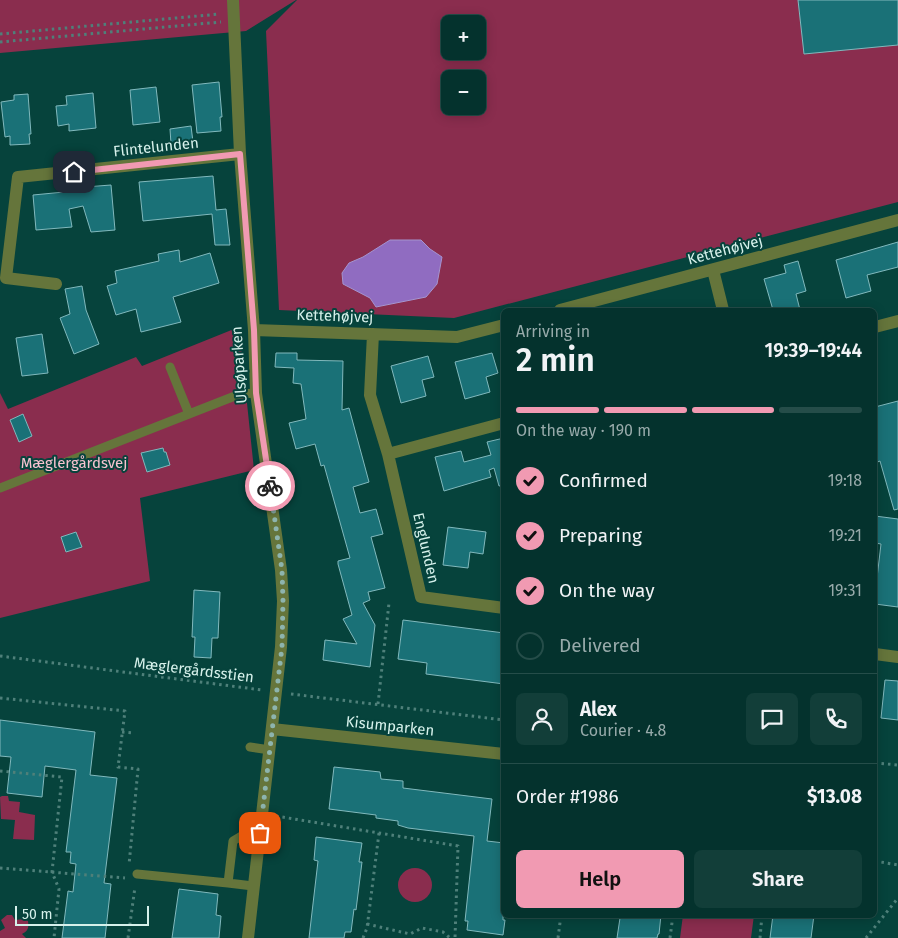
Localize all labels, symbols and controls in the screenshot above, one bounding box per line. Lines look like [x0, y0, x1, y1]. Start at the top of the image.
map controls [441, 15, 486, 115]
button: + [441, 15, 486, 60]
button: − [441, 70, 486, 115]
street label: Flintelunden [112, 134, 200, 160]
pin [53, 151, 95, 193]
icon: home [60, 158, 88, 186]
street label: Kettehøjvej [685, 231, 765, 269]
street label: Kettehøjvej [296, 306, 374, 326]
text: Arriving in [516, 322, 590, 341]
street label: Ulsøparken [227, 326, 251, 404]
text: 19:39–19:44 [765, 339, 862, 362]
text: 2 min [516, 341, 595, 379]
text: On the way · 190 m [516, 421, 651, 440]
park label: Mæglergårdsvej [21, 454, 127, 472]
courier [245, 461, 295, 511]
icon: check [516, 467, 544, 495]
text: Confirmed [559, 469, 648, 492]
text: 19:18 [828, 471, 862, 490]
icon: bike [256, 472, 284, 500]
street label: Englunden [409, 511, 443, 585]
icon: check [516, 522, 544, 550]
text: Preparing [559, 524, 642, 547]
text: 19:21 [828, 526, 862, 545]
icon: check [516, 577, 544, 605]
text: On the way [559, 579, 655, 602]
text: 19:31 [828, 581, 862, 600]
text: Delivered [559, 634, 641, 657]
street label: Mæglergårdsstien [133, 654, 255, 686]
button: person [516, 693, 568, 745]
button: chat [746, 693, 798, 745]
button: phone [810, 693, 862, 745]
text: Alex [580, 698, 617, 721]
street label: Kisumparken [345, 712, 435, 740]
text: Courier · 4.8 [580, 721, 666, 740]
text: Order #1986 [516, 785, 619, 808]
text: $13.08 [807, 785, 862, 808]
pin [239, 812, 281, 854]
icon: bag [246, 819, 274, 847]
button: Help [516, 850, 684, 908]
button: Share [694, 850, 862, 908]
scale bar [15, 903, 149, 926]
text: 50 m [22, 906, 53, 923]

